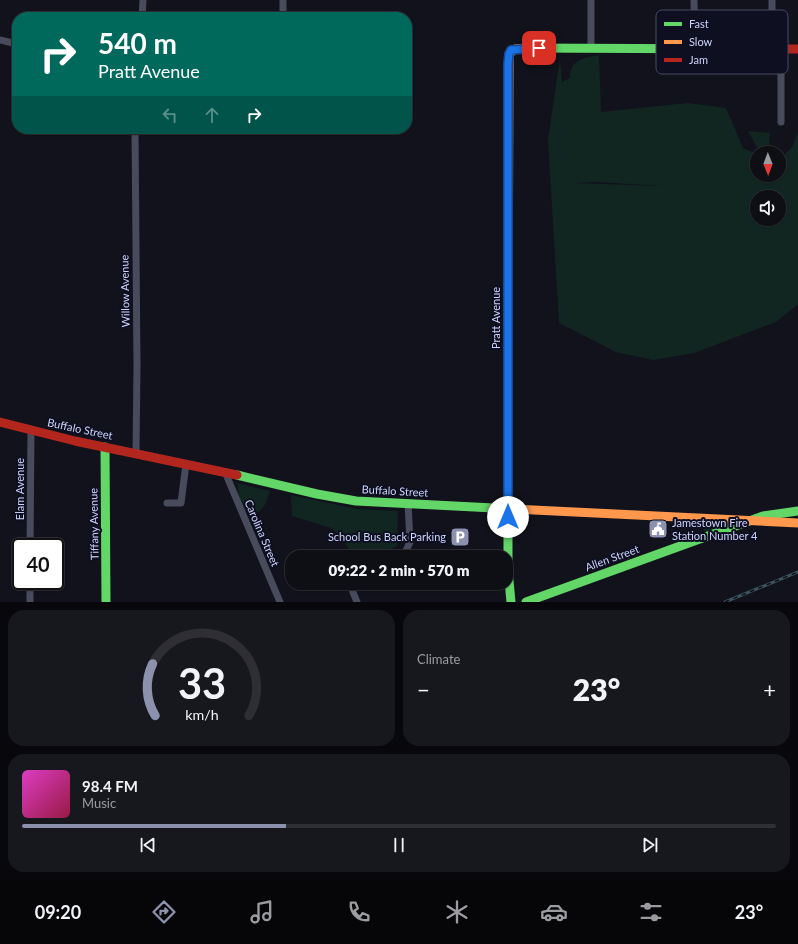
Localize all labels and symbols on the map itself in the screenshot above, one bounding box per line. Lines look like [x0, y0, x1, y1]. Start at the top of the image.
legend [656, 10, 788, 74]
text: Fast [689, 17, 709, 30]
pin [522, 31, 556, 65]
text: Slow [689, 35, 713, 48]
text: Jam [689, 53, 708, 66]
north arrow [750, 146, 786, 182]
street label: Willow Avenue [117, 254, 132, 327]
street label: Pratt Avenue [489, 287, 502, 349]
street label: Buffalo Street [46, 415, 114, 442]
street label: Elam Avenue [13, 458, 26, 520]
street label: Buffalo Street [361, 482, 429, 499]
street label: Tiffany Avenue [86, 488, 101, 560]
position arrow [487, 496, 529, 538]
street label: Carolina Street [243, 497, 282, 568]
place label: Jamestown Fire Station Number 4 [672, 516, 758, 542]
public building icon: Jamestown Fire Station Number 4 [647, 518, 669, 540]
parking icon: School Bus Back Parking [449, 526, 471, 548]
place label: School Bus Back Parking [328, 530, 446, 543]
speed limit sign: 40 [12, 538, 64, 590]
street label: Allen Street [583, 542, 641, 573]

